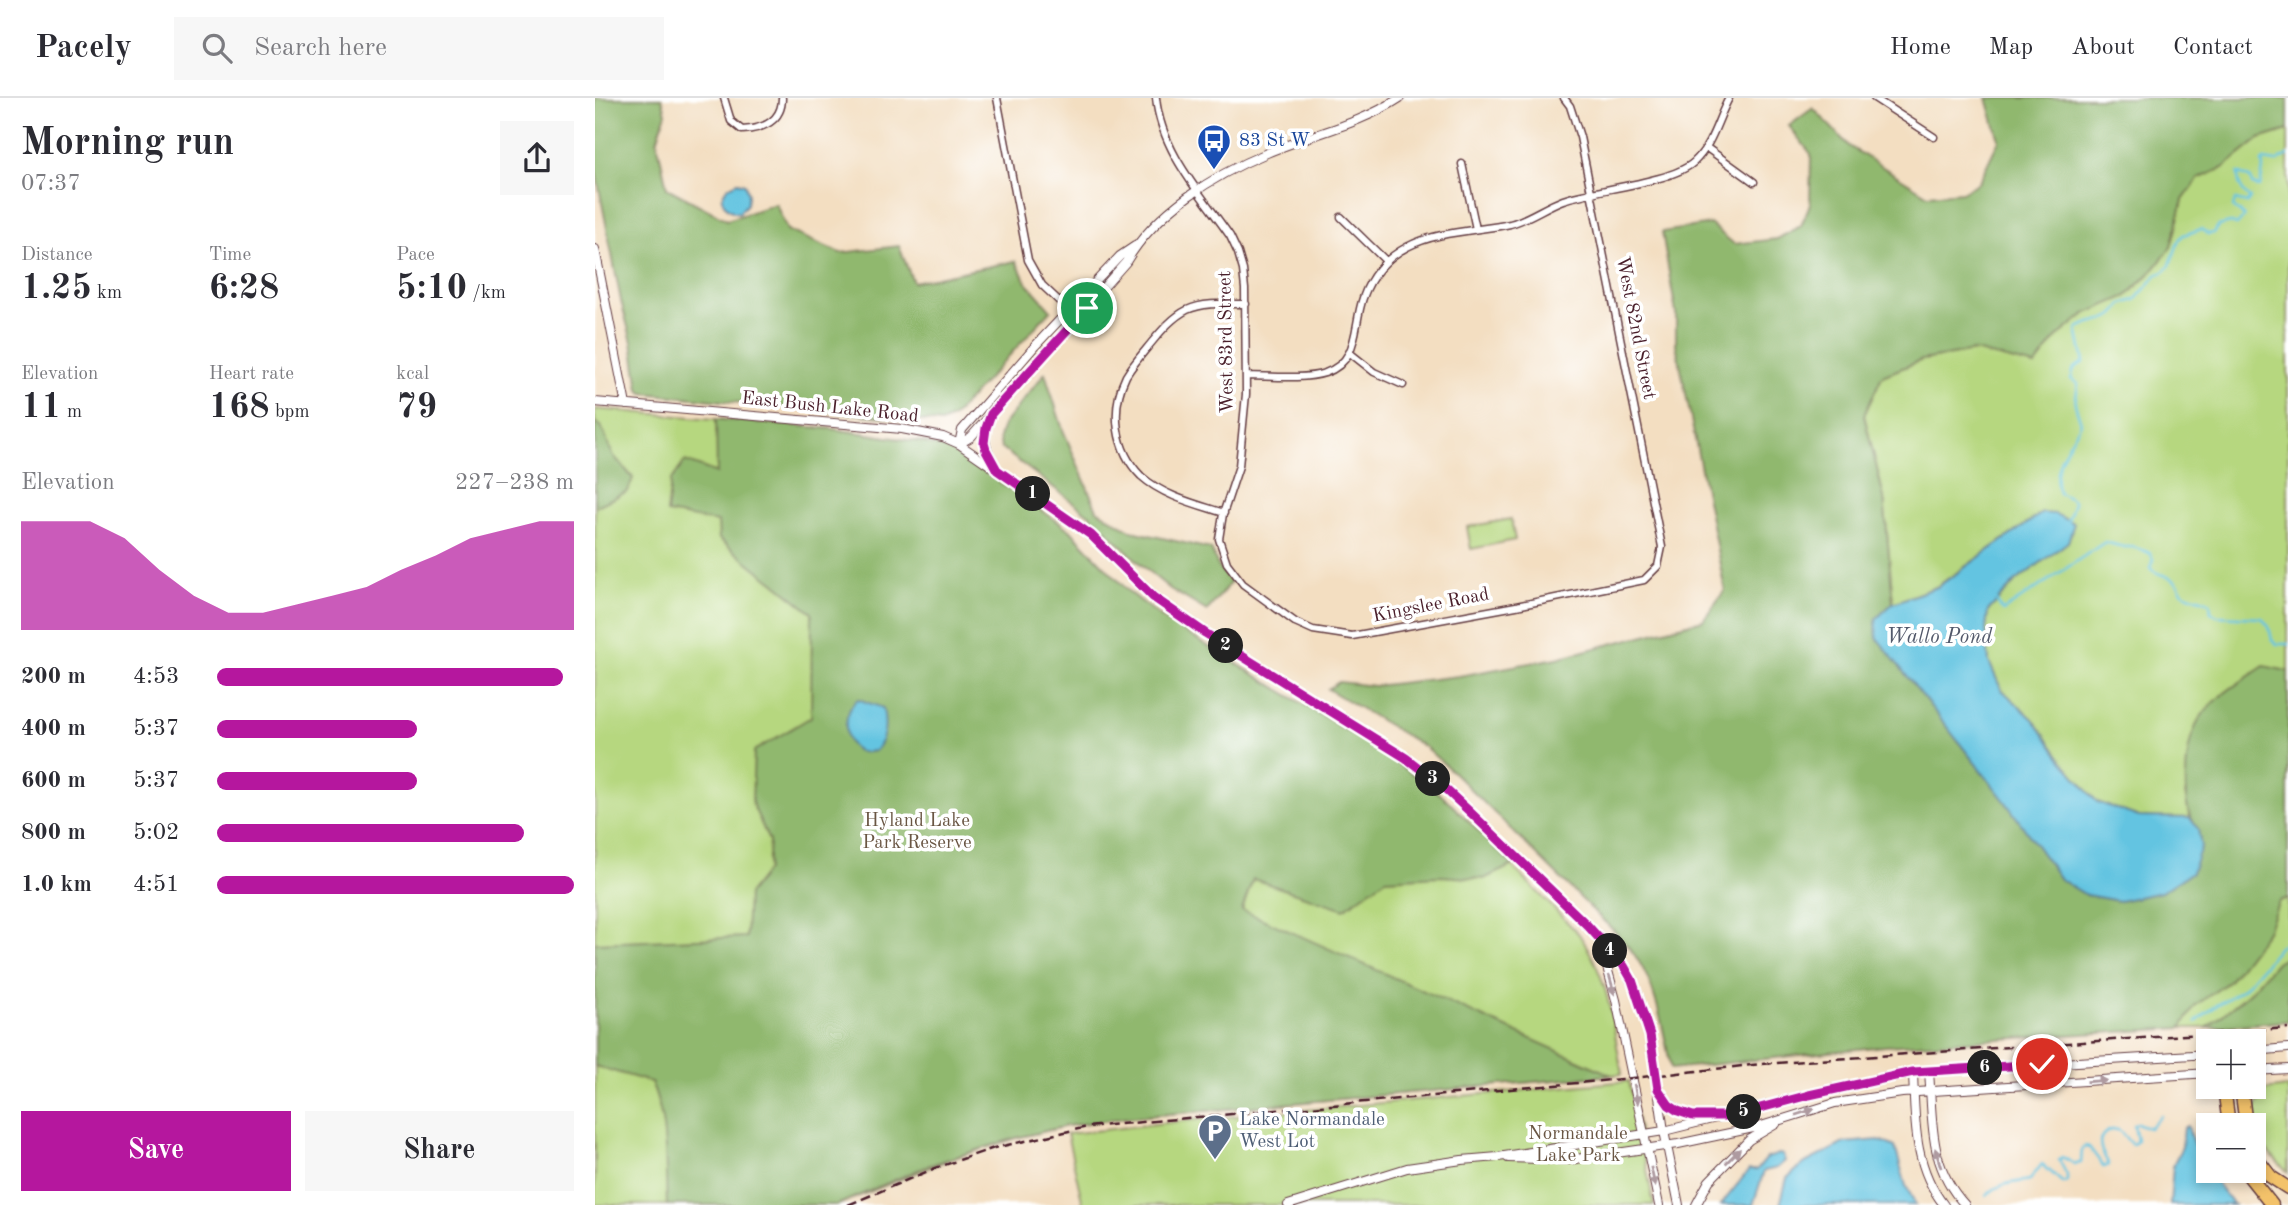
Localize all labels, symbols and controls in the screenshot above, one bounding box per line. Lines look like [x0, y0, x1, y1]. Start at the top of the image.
search box [174, 17, 664, 80]
icon: search [198, 29, 236, 67]
text: Pacely [35, 32, 132, 65]
text: Search here [254, 35, 387, 61]
text: Home [1890, 36, 1951, 60]
text: Map [1989, 36, 2033, 60]
text: About [2071, 36, 2135, 60]
text: Contact [2173, 36, 2253, 60]
button: share [500, 121, 574, 195]
bus stop icon: 83 St W [1195, 122, 1233, 171]
text: Morning run [21, 125, 234, 163]
place label: 83 St W [1239, 132, 1310, 151]
text: 07:37 [21, 172, 81, 195]
text: Distance [21, 246, 93, 265]
text: Time [209, 246, 251, 265]
text: Pace [396, 246, 435, 265]
street label: West 82nd Street [1612, 255, 1658, 401]
street label: West 83rd Street [1216, 270, 1238, 414]
text: 1.25 [21, 271, 92, 306]
text: 6:28 [209, 271, 279, 306]
text: 5:10 [396, 271, 467, 306]
pin [1057, 278, 1117, 338]
text: km [92, 284, 122, 303]
text: /km [467, 284, 506, 303]
icon: arrive [1068, 289, 1106, 327]
text: Elevation [21, 365, 98, 384]
text: Heart rate [209, 365, 294, 384]
text: kcal [396, 365, 429, 384]
street label: East Bush Lake Road [740, 389, 920, 427]
text: 11 [21, 390, 62, 425]
text: 168 [209, 390, 270, 425]
text: 79 [396, 390, 437, 425]
text: m [62, 403, 82, 422]
text: bpm [270, 403, 310, 422]
text: Elevation [21, 471, 115, 494]
text: 227–238 m [455, 471, 574, 494]
pin: 1 [1015, 476, 1051, 512]
text: 1 [1027, 484, 1038, 503]
street label: Kingslee Road [1371, 585, 1491, 627]
water label: Wallo Pond [1886, 627, 1993, 648]
pin: 2 [1209, 628, 1243, 664]
text: 2 [1220, 636, 1231, 655]
text: 200 m [21, 665, 86, 688]
text: 4:53 [133, 665, 179, 688]
text: 400 m [21, 717, 86, 740]
text: 5:37 [133, 717, 179, 740]
pin: 3 [1415, 762, 1451, 796]
text: 600 m [21, 769, 86, 792]
text: 5:37 [133, 769, 179, 792]
text: 3 [1427, 769, 1438, 788]
park label: Hyland Lake Park Reserve [862, 812, 972, 853]
text: 800 m [21, 821, 86, 844]
text: 5:02 [133, 821, 179, 844]
text: 1.0 km [21, 873, 92, 896]
text: 4:51 [133, 873, 179, 896]
pin: 4 [1593, 934, 1627, 968]
text: 4 [1604, 941, 1615, 960]
one-way arrow [1607, 974, 1618, 996]
map controls [2196, 1029, 2266, 1183]
button: + [2196, 1029, 2266, 1099]
pin [2012, 1034, 2072, 1094]
icon: check [2023, 1045, 2061, 1083]
pin: 6 [1967, 1051, 2003, 1086]
text: 6 [1979, 1058, 1990, 1077]
one-way arrow [2086, 1075, 2108, 1086]
one-way arrow [1631, 1083, 1642, 1105]
pin: 5 [1727, 1094, 1761, 1130]
text: 5 [1738, 1102, 1749, 1121]
one-way arrow [1795, 1107, 1816, 1117]
button: Save [21, 1111, 291, 1191]
button: Share [305, 1111, 574, 1191]
place label: Lake Normandale West Lot [1239, 1111, 1385, 1152]
parking icon: Lake Normandale West Lot [1196, 1112, 1234, 1161]
button: − [2196, 1113, 2266, 1183]
park label: Normandale Lake Park [1528, 1125, 1628, 1166]
one-way arrow [1725, 1148, 1741, 1165]
one-way arrow [1933, 1148, 1943, 1169]
one-way arrow [1648, 1166, 1659, 1188]

